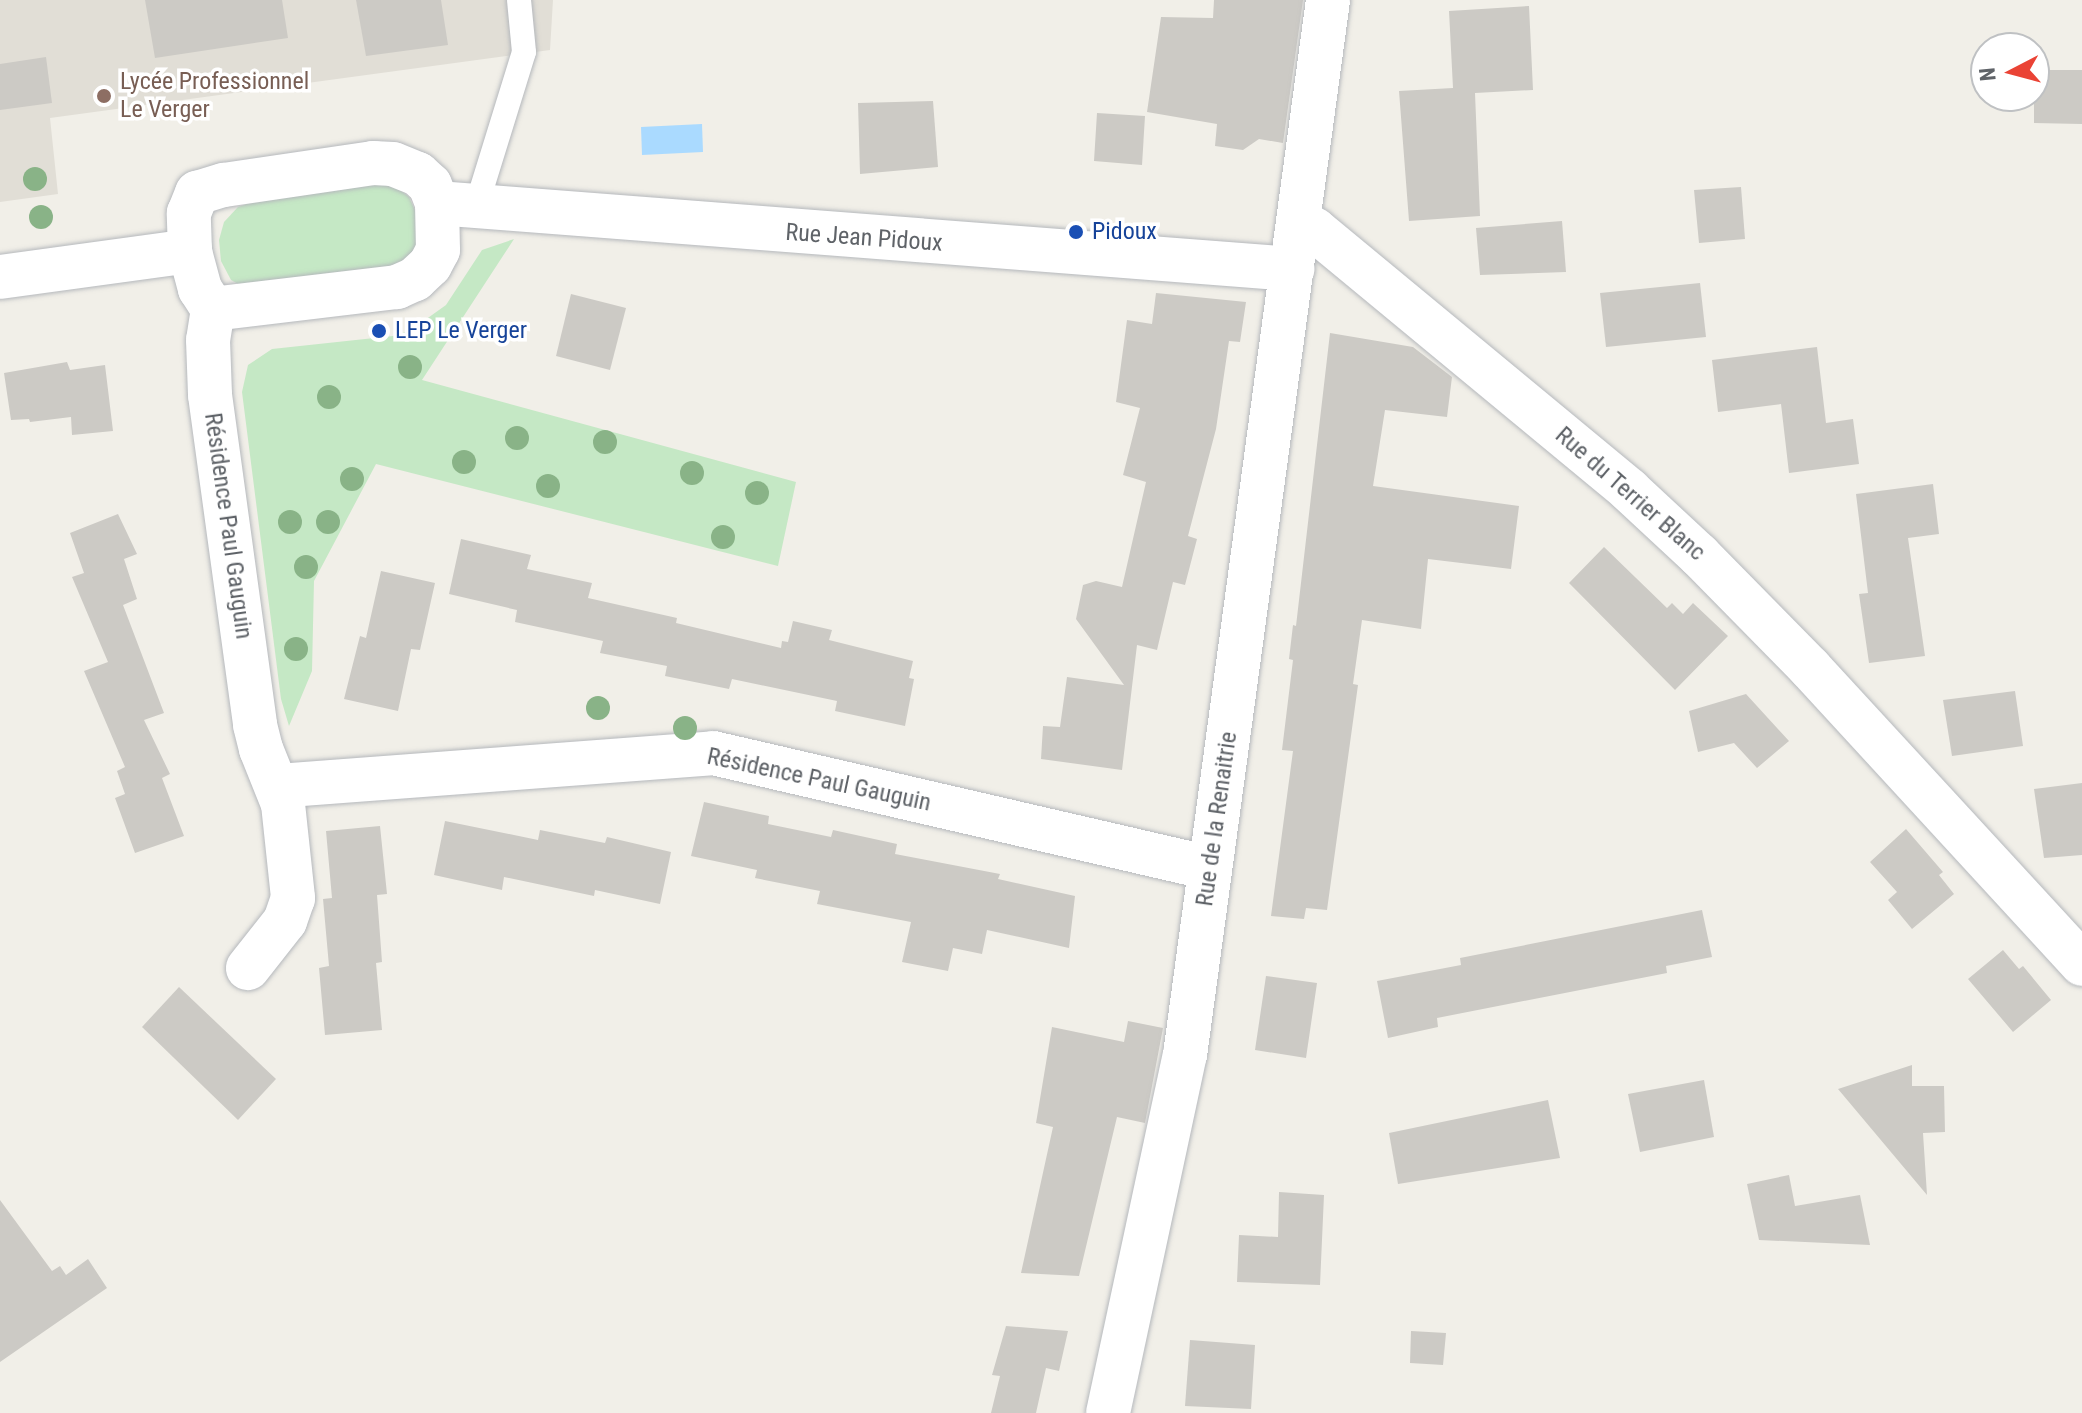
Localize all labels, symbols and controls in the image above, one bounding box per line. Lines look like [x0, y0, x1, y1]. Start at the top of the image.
north arrow [1970, 32, 2050, 112]
text: N [1974, 66, 2001, 82]
place label: Lycée Professionnel Le Verger [120, 68, 309, 124]
marker: Lycée Professionnel Le Verger [95, 87, 113, 105]
street label: Rue Jean Pidoux [784, 218, 944, 258]
place label: Pidoux [1092, 218, 1157, 246]
marker: Pidoux [1067, 223, 1085, 241]
place label: LEP Le Verger [395, 317, 527, 345]
marker: LEP Le Verger [370, 322, 388, 340]
street label: Résidence Paul Gauguin [198, 411, 258, 641]
street label: Rue du Terrier Blanc [1549, 421, 1711, 567]
street label: Rue de la Renaitrie [1190, 730, 1244, 908]
street label: Résidence Paul Gauguin [704, 742, 934, 818]

